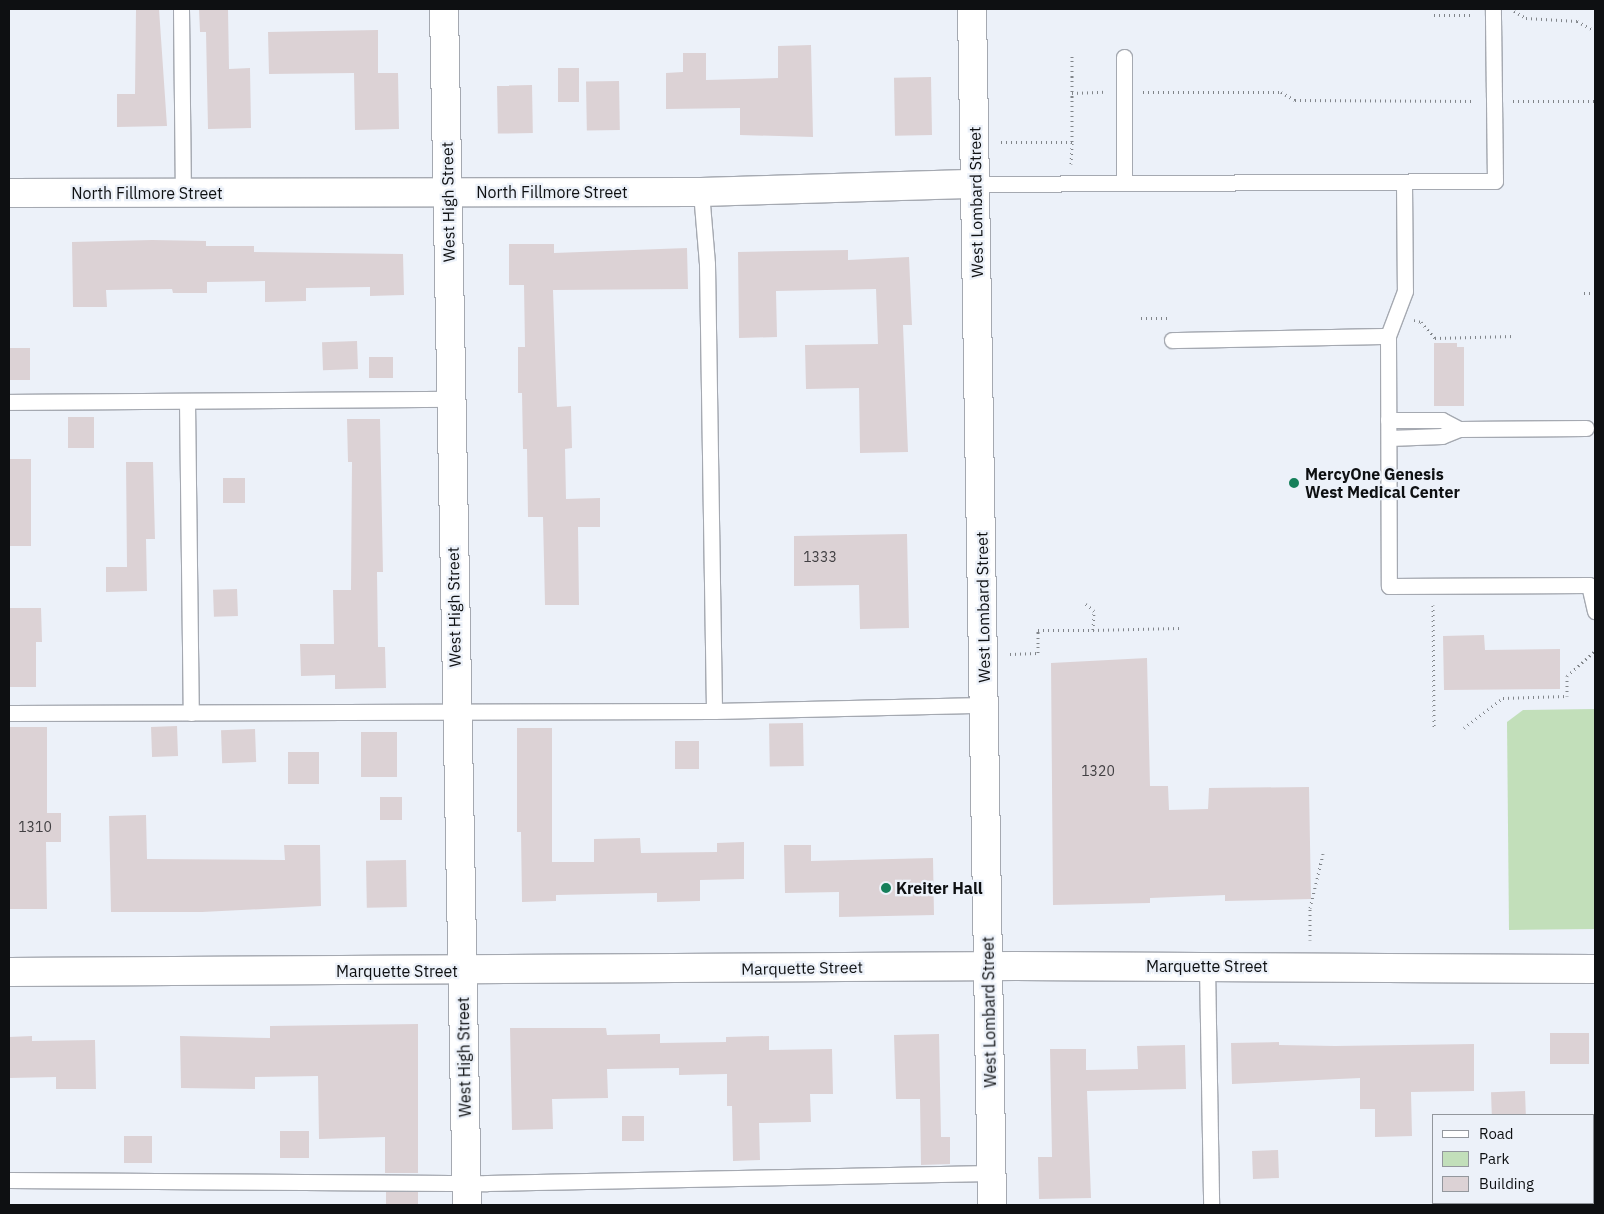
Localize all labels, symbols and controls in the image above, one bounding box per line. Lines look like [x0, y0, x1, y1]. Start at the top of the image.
street label: West Lombard Street [965, 126, 987, 278]
street label: West High Street [437, 142, 459, 262]
street label: North Fillmore Street [476, 182, 628, 202]
street label: North Fillmore Street [71, 183, 223, 203]
place label: MercyOne Genesis West Medical Center [1305, 464, 1460, 502]
marker: MercyOne Genesis West Medical Center [1287, 476, 1301, 490]
street label: West Lombard Street [972, 531, 994, 683]
street label: West High Street [443, 547, 465, 667]
house number: 1333 [803, 549, 837, 565]
house number: 1320 [1081, 763, 1115, 779]
house number: 1310 [18, 819, 52, 835]
place label: Kreiter Hall [896, 878, 982, 898]
marker: Kreiter Hall [880, 882, 892, 894]
street label: West Lombard Street [978, 936, 1000, 1088]
street label: Marquette Street [1146, 956, 1268, 976]
street label: Marquette Street [741, 957, 863, 979]
street label: Marquette Street [336, 961, 458, 981]
street label: West High Street [453, 997, 475, 1117]
legend [1432, 1114, 1594, 1204]
text: Road [1479, 1124, 1514, 1143]
text: Park [1479, 1149, 1509, 1168]
text: Building [1479, 1174, 1534, 1193]

